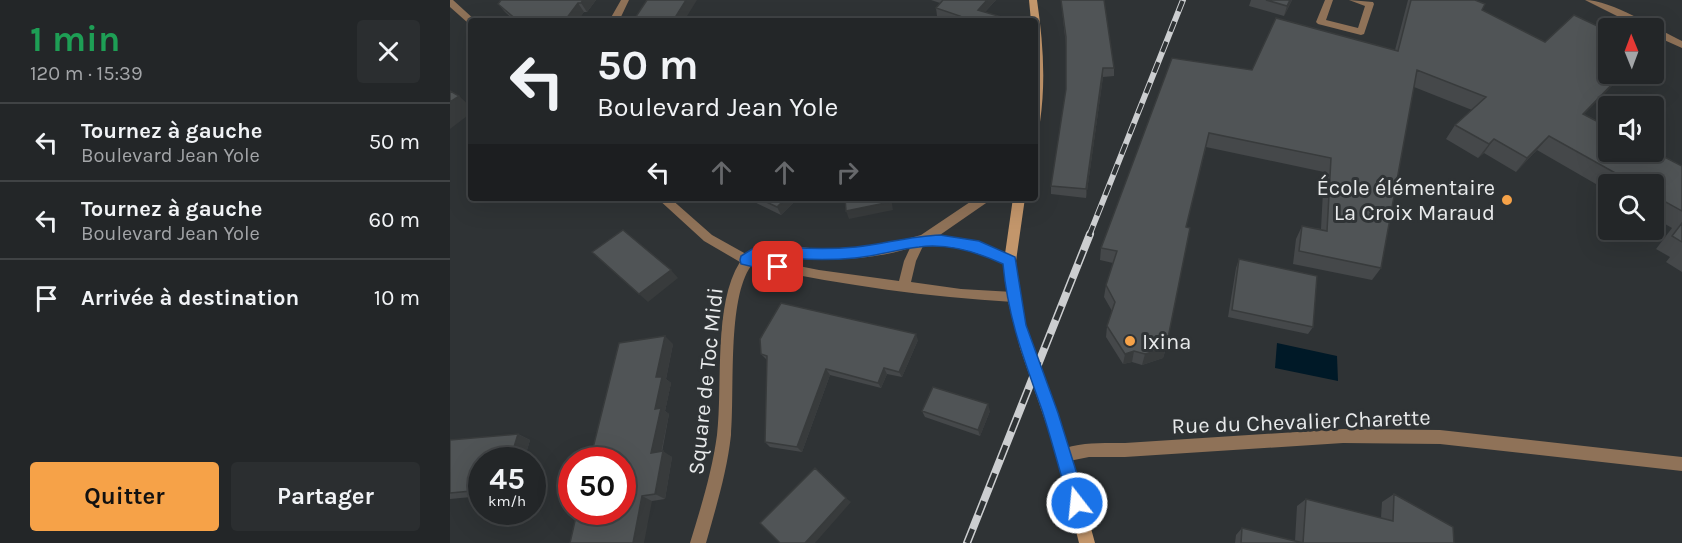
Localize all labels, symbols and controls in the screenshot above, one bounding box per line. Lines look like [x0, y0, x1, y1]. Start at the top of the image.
text: 1 min [30, 18, 120, 60]
north arrow [1598, 18, 1664, 84]
map controls [1598, 18, 1664, 240]
button: close [357, 20, 420, 83]
text: 50 m [597, 40, 699, 90]
icon: left [498, 42, 576, 120]
text: 120 m · 15:39 [30, 62, 143, 85]
text: Boulevard Jean Yole [597, 91, 838, 123]
button: sound [1598, 96, 1664, 162]
text: Tournez à gauche [81, 118, 262, 144]
icon: left [30, 126, 63, 159]
text: 50 m [369, 129, 420, 155]
text: Boulevard Jean Yole [81, 144, 260, 167]
icon: left [642, 156, 675, 189]
icon: ahead [705, 156, 738, 189]
icon: ahead [768, 156, 801, 189]
icon: right [831, 156, 864, 189]
place label: École élémentaire La Croix Maraud [1316, 174, 1495, 226]
button: search [1598, 174, 1664, 240]
marker: École élémentaire La Croix Maraud [1500, 193, 1514, 207]
text: Tournez à gauche [81, 196, 262, 222]
icon: left [30, 204, 63, 237]
text: 60 m [369, 207, 420, 233]
text: Boulevard Jean Yole [81, 222, 260, 245]
pin [752, 241, 803, 292]
icon: arrive [761, 250, 794, 283]
icon: arrive [30, 282, 63, 315]
text: Arrivée à destination [81, 285, 299, 311]
text: 10 m [374, 285, 420, 311]
street label: Square de Toc Midi [683, 286, 729, 476]
place label: Ixina [1142, 329, 1191, 355]
marker: Ixina [1123, 334, 1137, 348]
street label: Rue du Chevalier Charette [1171, 404, 1431, 440]
speed limit sign: 50 [558, 447, 636, 525]
text: 45 [489, 461, 525, 497]
button: Quitter [30, 462, 219, 531]
button: Partager [231, 462, 420, 531]
position arrow [1045, 471, 1109, 535]
text: km/h [488, 492, 526, 510]

